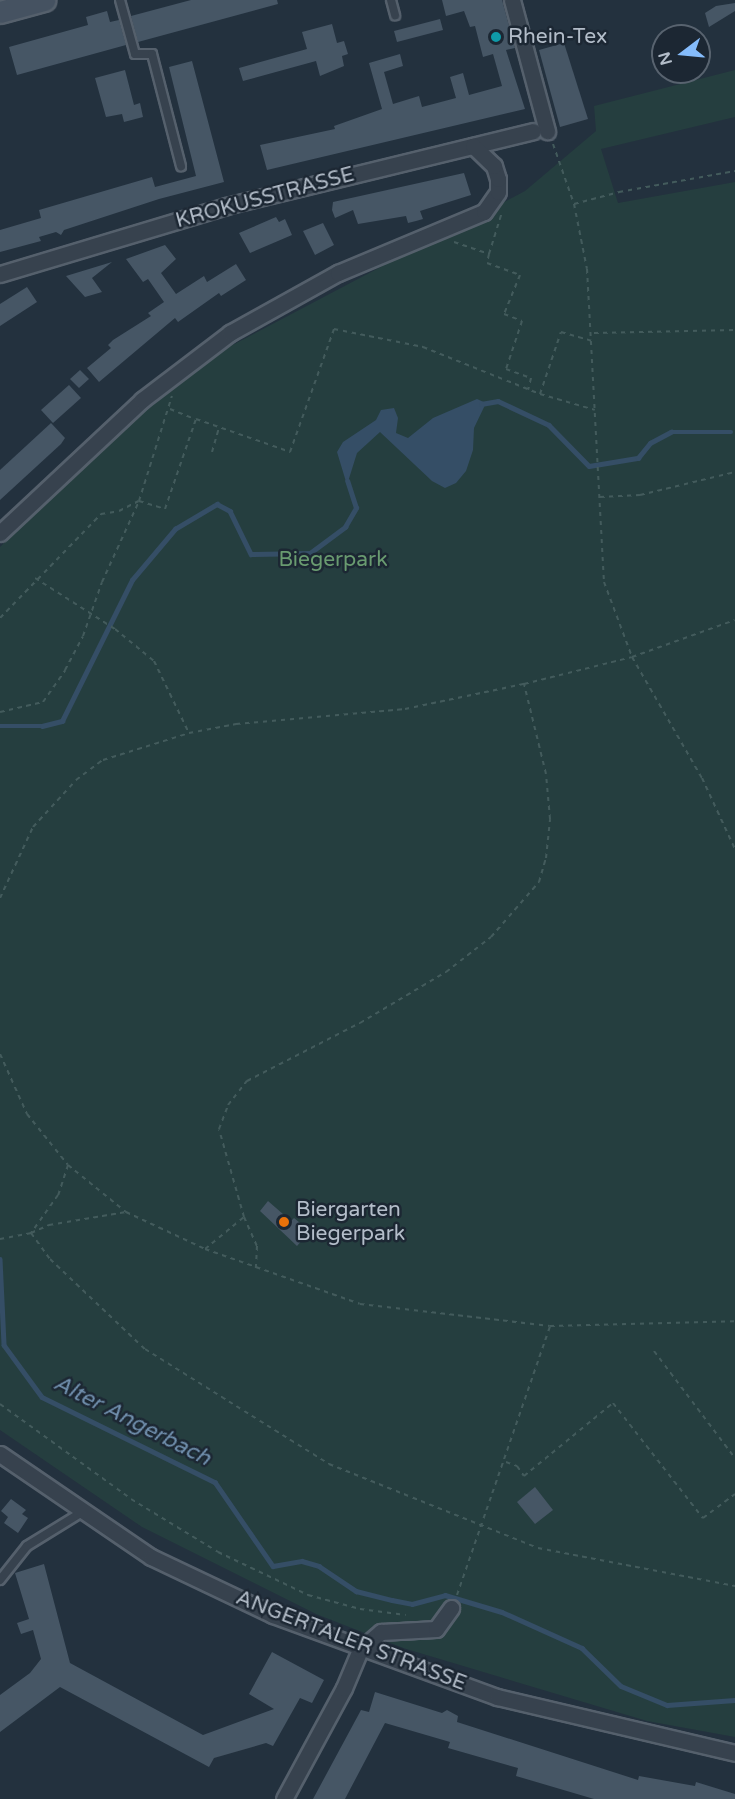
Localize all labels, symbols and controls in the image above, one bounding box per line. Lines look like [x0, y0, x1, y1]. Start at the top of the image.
place label: Rhein-Tex [508, 24, 607, 50]
north arrow [651, 24, 711, 84]
marker: Rhein-Tex [489, 30, 503, 44]
text: N [654, 49, 677, 67]
street label: KROKUSSTRASSE [173, 162, 357, 234]
park label: Biegerpark [278, 547, 388, 573]
place label: Biergarten Biegerpark [296, 1197, 405, 1247]
marker: Biergarten Biegerpark [277, 1215, 291, 1229]
water label: Alter Angerbach [49, 1370, 215, 1472]
street label: ANGERTALER STRASSE [232, 1585, 470, 1697]

